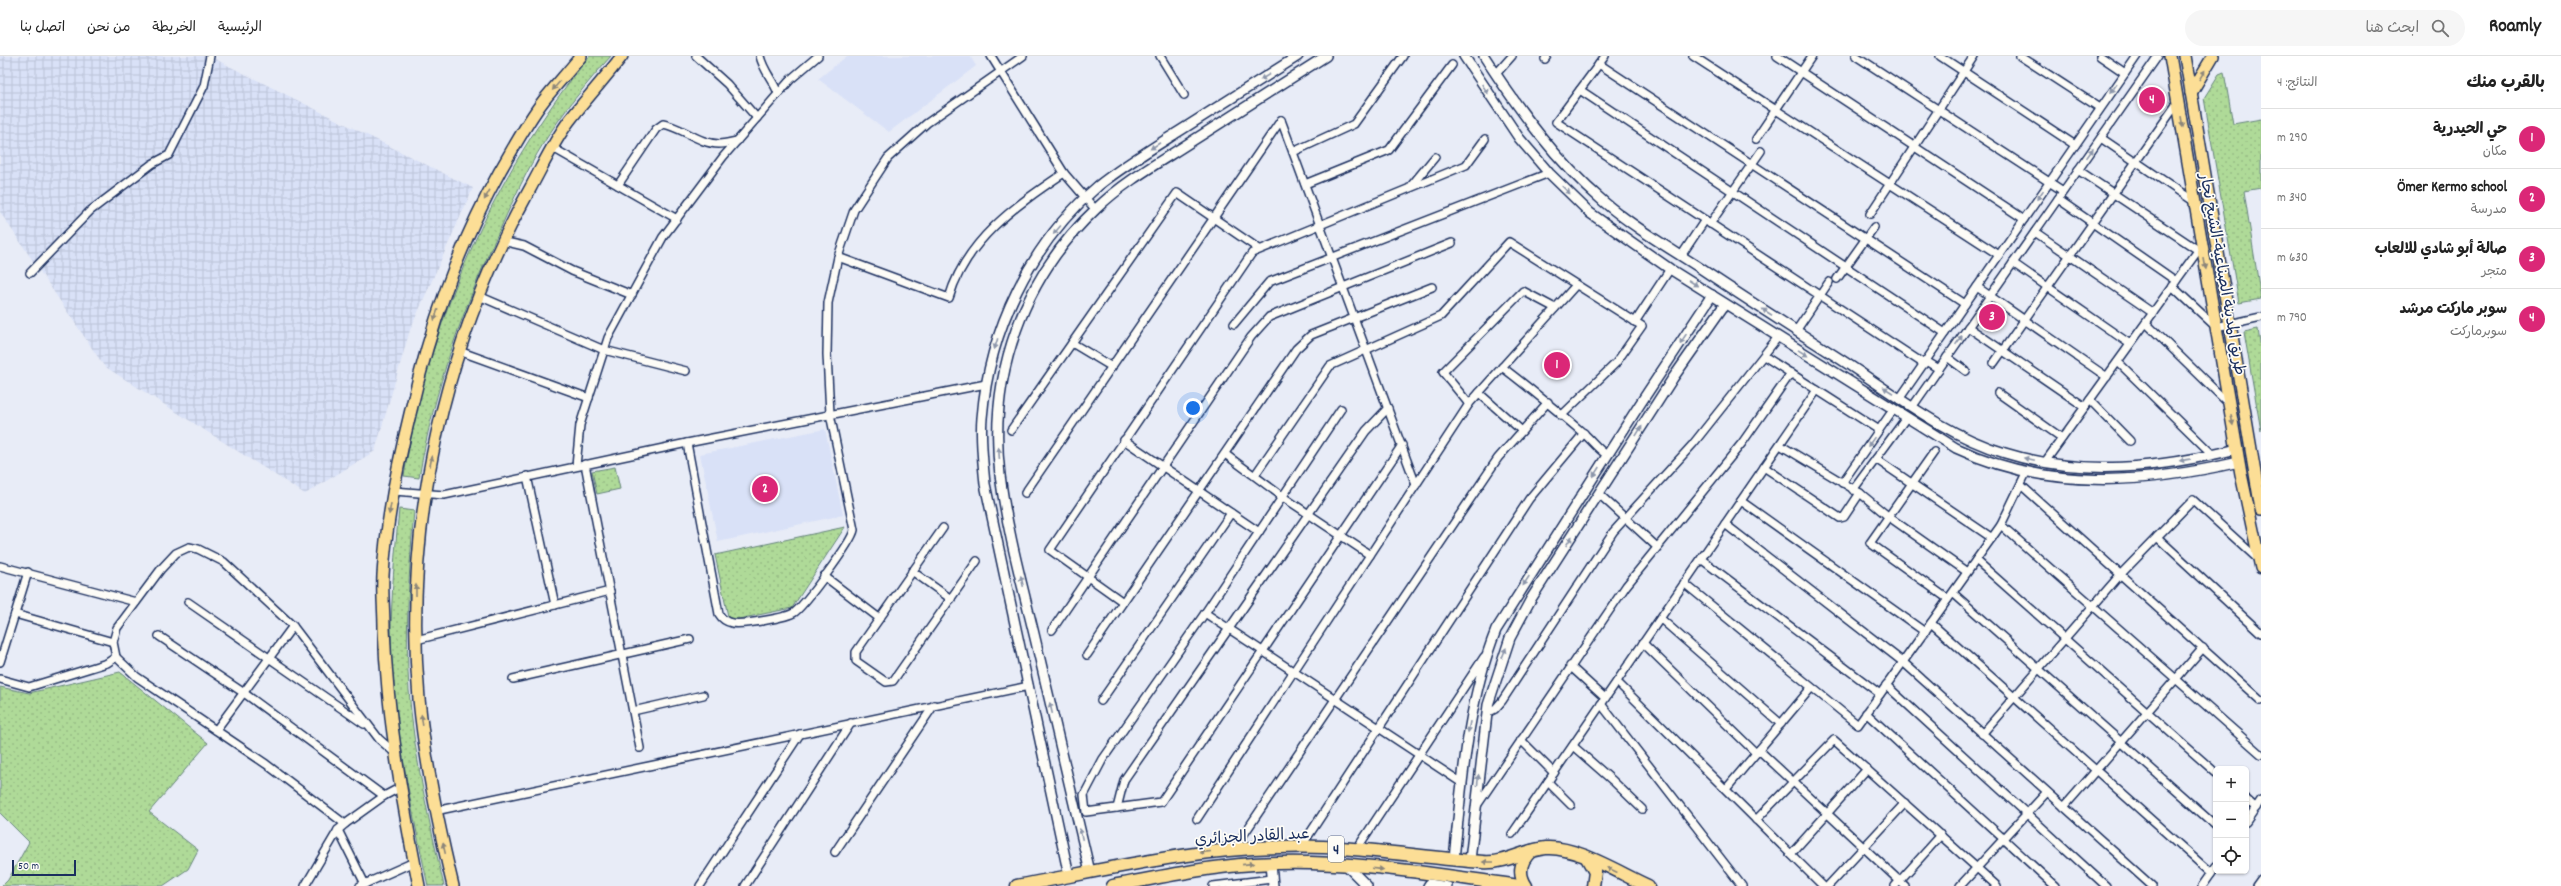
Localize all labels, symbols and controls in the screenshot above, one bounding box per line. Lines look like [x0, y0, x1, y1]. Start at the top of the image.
search box [2185, 10, 2465, 46]
text: Roamly [2489, 14, 2541, 41]
icon: search [2429, 17, 2451, 39]
text: اتصل بنا [20, 18, 65, 38]
text: من نحن [87, 18, 130, 38]
text: الخريطة [152, 18, 196, 38]
text: الرئيسية [218, 18, 262, 38]
text: ابحث هنا [2366, 18, 2419, 40]
one-way arrow [2199, 69, 2206, 80]
text: بالقرب منك [2467, 72, 2545, 96]
one-way arrow [1260, 73, 1270, 81]
text: النتائج: 4 [2277, 74, 2318, 93]
one-way arrow [552, 80, 561, 91]
one-way arrow [2111, 82, 2118, 94]
one-way arrow [1482, 83, 1489, 95]
pin: 4 [2139, 85, 2165, 115]
one-way arrow [2179, 116, 2185, 128]
text: حي الحيدرية [2433, 119, 2507, 141]
text: 290 m [2277, 129, 2308, 148]
text: 1 [2531, 129, 2533, 148]
one-way arrow [1150, 143, 1161, 150]
text: مكان [2483, 143, 2507, 162]
one-way arrow [2086, 148, 2094, 158]
street label: طريق المدينة الصناعية-الشيخ نجار [2192, 171, 2251, 377]
text: Ömer Kermo school [2397, 177, 2507, 199]
one-way arrow [1561, 186, 1571, 195]
one-way arrow [483, 189, 490, 201]
text: 340 m [2277, 189, 2307, 208]
text: 2 [2529, 189, 2535, 208]
one-way arrow [2036, 190, 2044, 200]
text: مدرسة [2471, 201, 2507, 220]
one-way arrow [1053, 225, 1062, 236]
text: صالة أبو شادي للالعاب [2375, 239, 2507, 261]
text: 630 m [2277, 249, 2308, 268]
text: 3 [2529, 249, 2535, 268]
one-way arrow [2202, 258, 2208, 270]
text: متجر [2482, 263, 2507, 282]
one-way arrow [1688, 279, 1698, 287]
text: سوبر ماركت مرشد [2400, 299, 2507, 321]
pin: 3 [1979, 302, 2005, 332]
one-way arrow [1761, 308, 1772, 316]
one-way arrow [433, 309, 439, 321]
text: 790 m [2277, 309, 2307, 328]
text: 4 [2529, 309, 2535, 328]
text: سوبرماركت [2450, 323, 2507, 342]
one-way arrow [1679, 334, 1687, 345]
one-way arrow [1955, 334, 1963, 345]
one-way arrow [993, 338, 999, 350]
one-way arrow [1798, 349, 1808, 357]
pin: 1 [1544, 350, 1570, 380]
one-way arrow [1882, 386, 1893, 394]
your location [1183, 398, 1203, 418]
one-way arrow [2229, 414, 2235, 426]
one-way arrow [1635, 426, 1643, 436]
one-way arrow [1867, 436, 1875, 447]
one-way arrow [995, 447, 1002, 459]
one-way arrow [429, 455, 435, 468]
one-way arrow [2022, 455, 2035, 461]
one-way arrow [2179, 457, 2191, 463]
one-way arrow [1593, 466, 1600, 478]
pin: 2 [752, 474, 778, 504]
one-way arrow [387, 503, 393, 515]
one-way arrow [1565, 535, 1573, 546]
one-way arrow [1018, 575, 1024, 587]
one-way arrow [1522, 576, 1530, 586]
one-way arrow [413, 583, 419, 596]
one-way arrow [1501, 647, 1507, 658]
one-way arrow [1048, 702, 1054, 714]
one-way arrow [419, 714, 425, 726]
one-way arrow [1466, 721, 1472, 733]
map controls [2213, 766, 2249, 874]
button: + [2213, 766, 2249, 802]
one-way arrow [1475, 774, 1481, 786]
button: − [2213, 802, 2249, 838]
street label: عبد القادر الجزائري [1194, 823, 1310, 852]
one-way arrow [1077, 828, 1083, 841]
road number: 4 [1328, 836, 1344, 862]
button: locate [2213, 838, 2249, 874]
one-way arrow [440, 842, 446, 854]
one-way arrow [1199, 848, 1211, 855]
scale bar [12, 858, 76, 877]
text: 50 m [18, 859, 39, 875]
one-way arrow [1481, 859, 1494, 865]
one-way arrow [1242, 861, 1254, 868]
one-way arrow [1372, 866, 1384, 872]
one-way arrow [1607, 867, 1618, 873]

